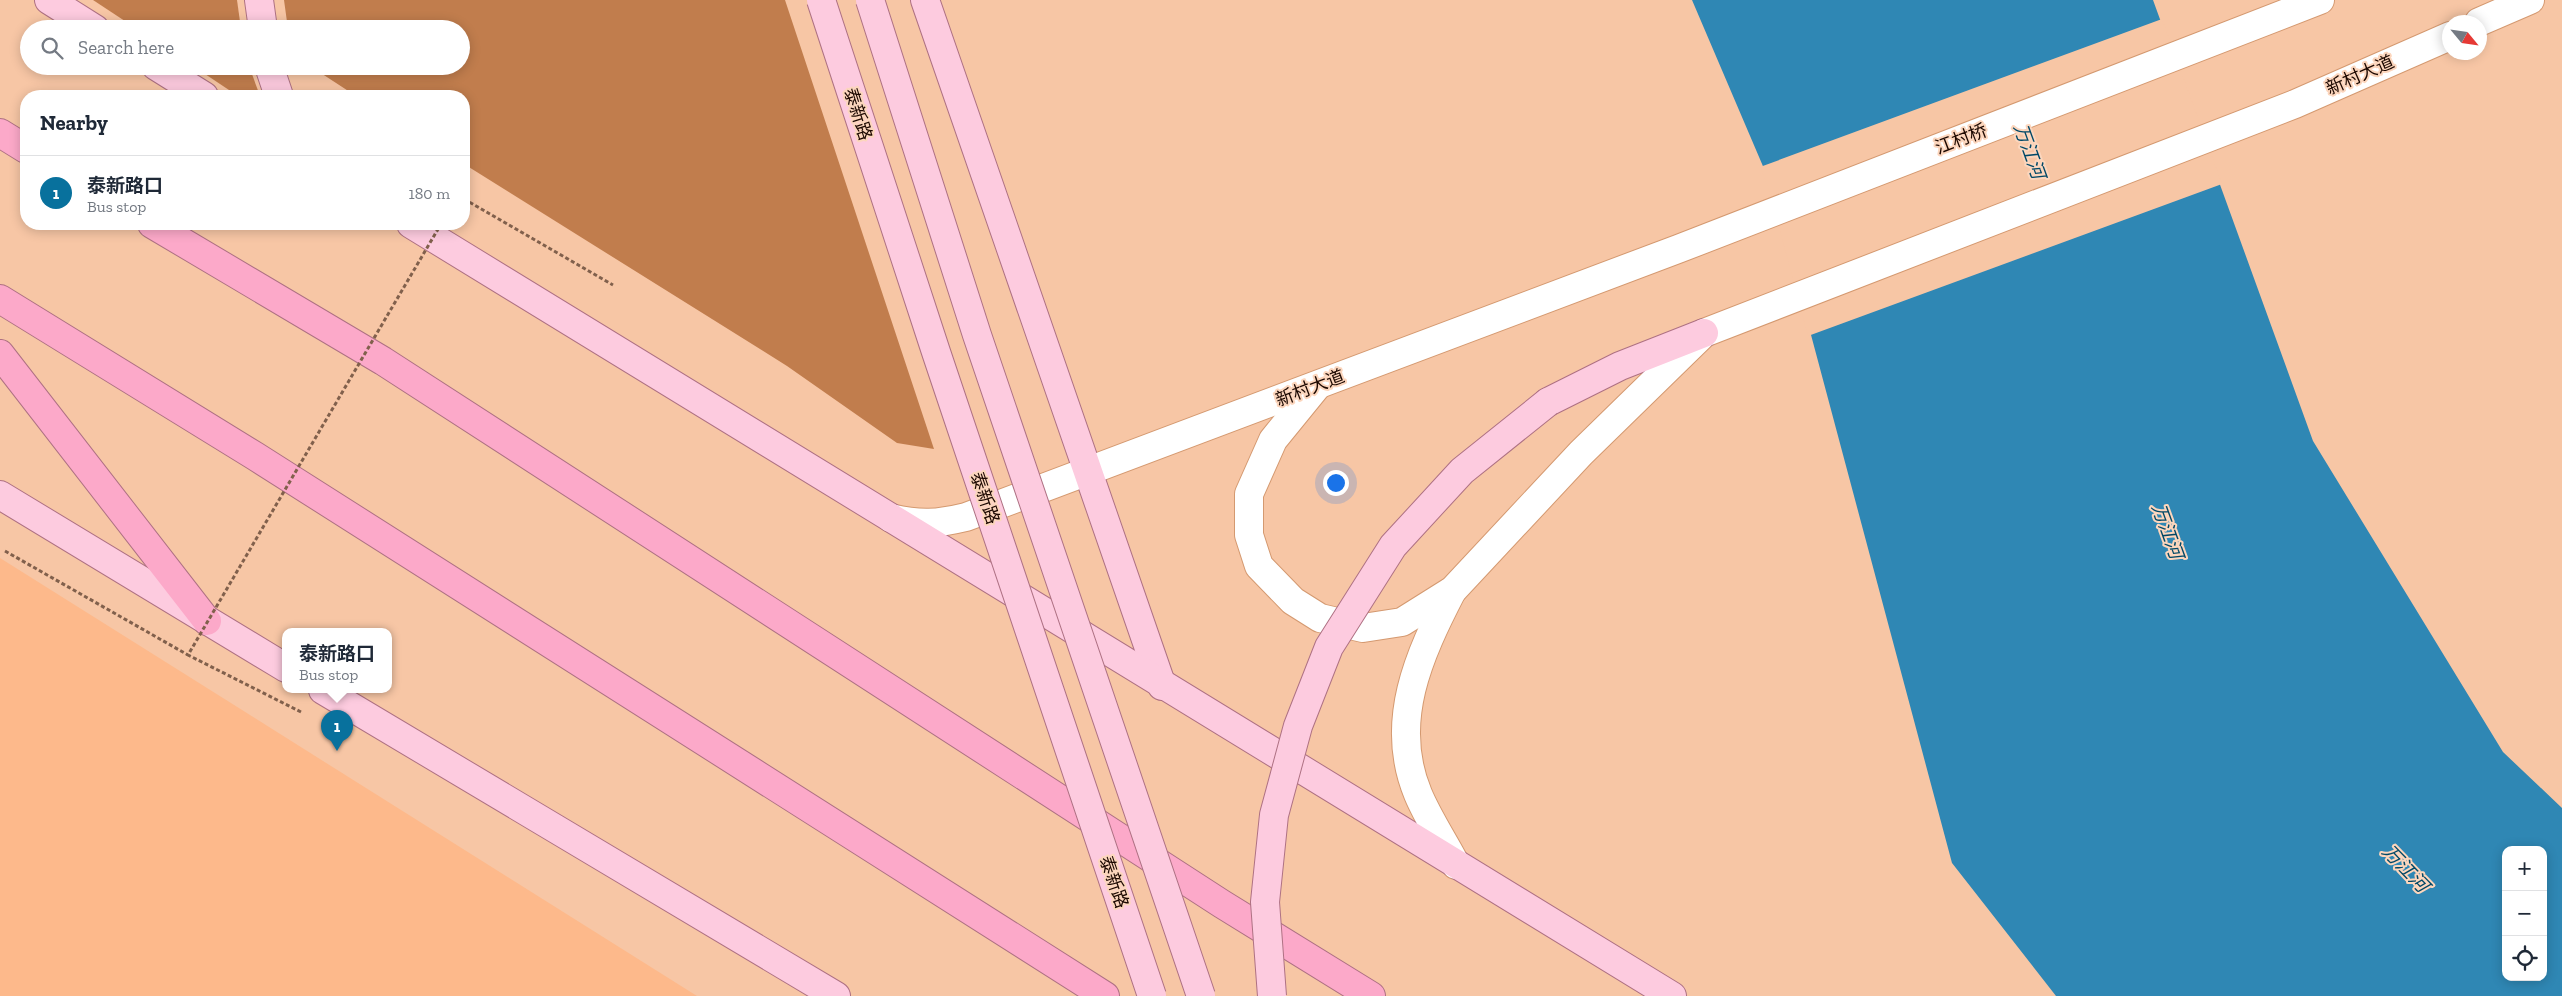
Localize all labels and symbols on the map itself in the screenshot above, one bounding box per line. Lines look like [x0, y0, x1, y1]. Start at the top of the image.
north arrow [2442, 15, 2487, 60]
street label: 新村大道 [2323, 50, 2397, 100]
street label: 泰新路 [839, 85, 877, 143]
street label: 江村桥 [1932, 119, 1990, 159]
water label: 万江河 [2009, 120, 2051, 186]
street label: 新村大道 [1272, 365, 1348, 411]
street label: 泰新路 [966, 469, 1004, 527]
your location [1323, 470, 1349, 496]
water label: 万江河 [2147, 500, 2189, 566]
pin: 1 [321, 710, 353, 751]
water label: 万江河 [2378, 840, 2436, 900]
street label: 泰新路 [1095, 853, 1133, 911]

